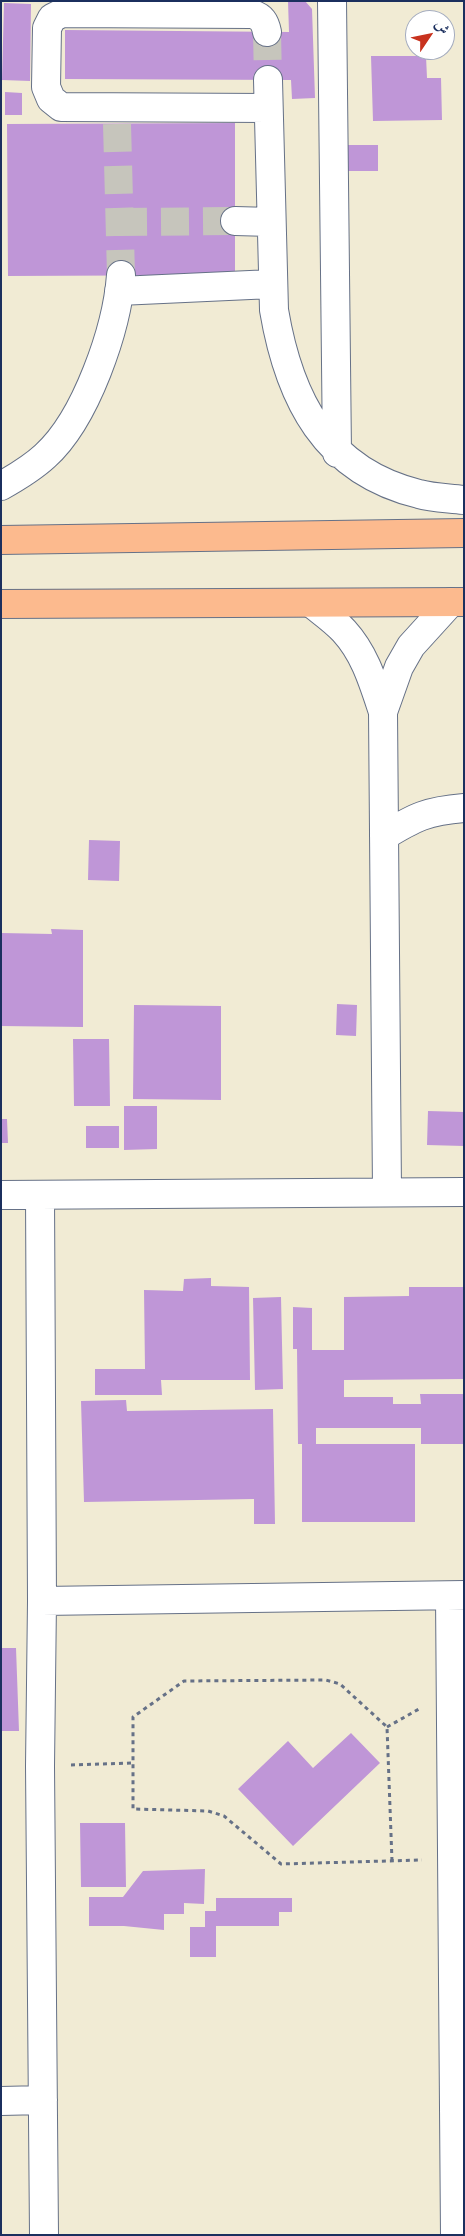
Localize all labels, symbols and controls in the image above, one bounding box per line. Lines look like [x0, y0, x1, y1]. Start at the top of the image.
north arrow [405, 10, 455, 60]
text: ش [430, 16, 454, 38]

